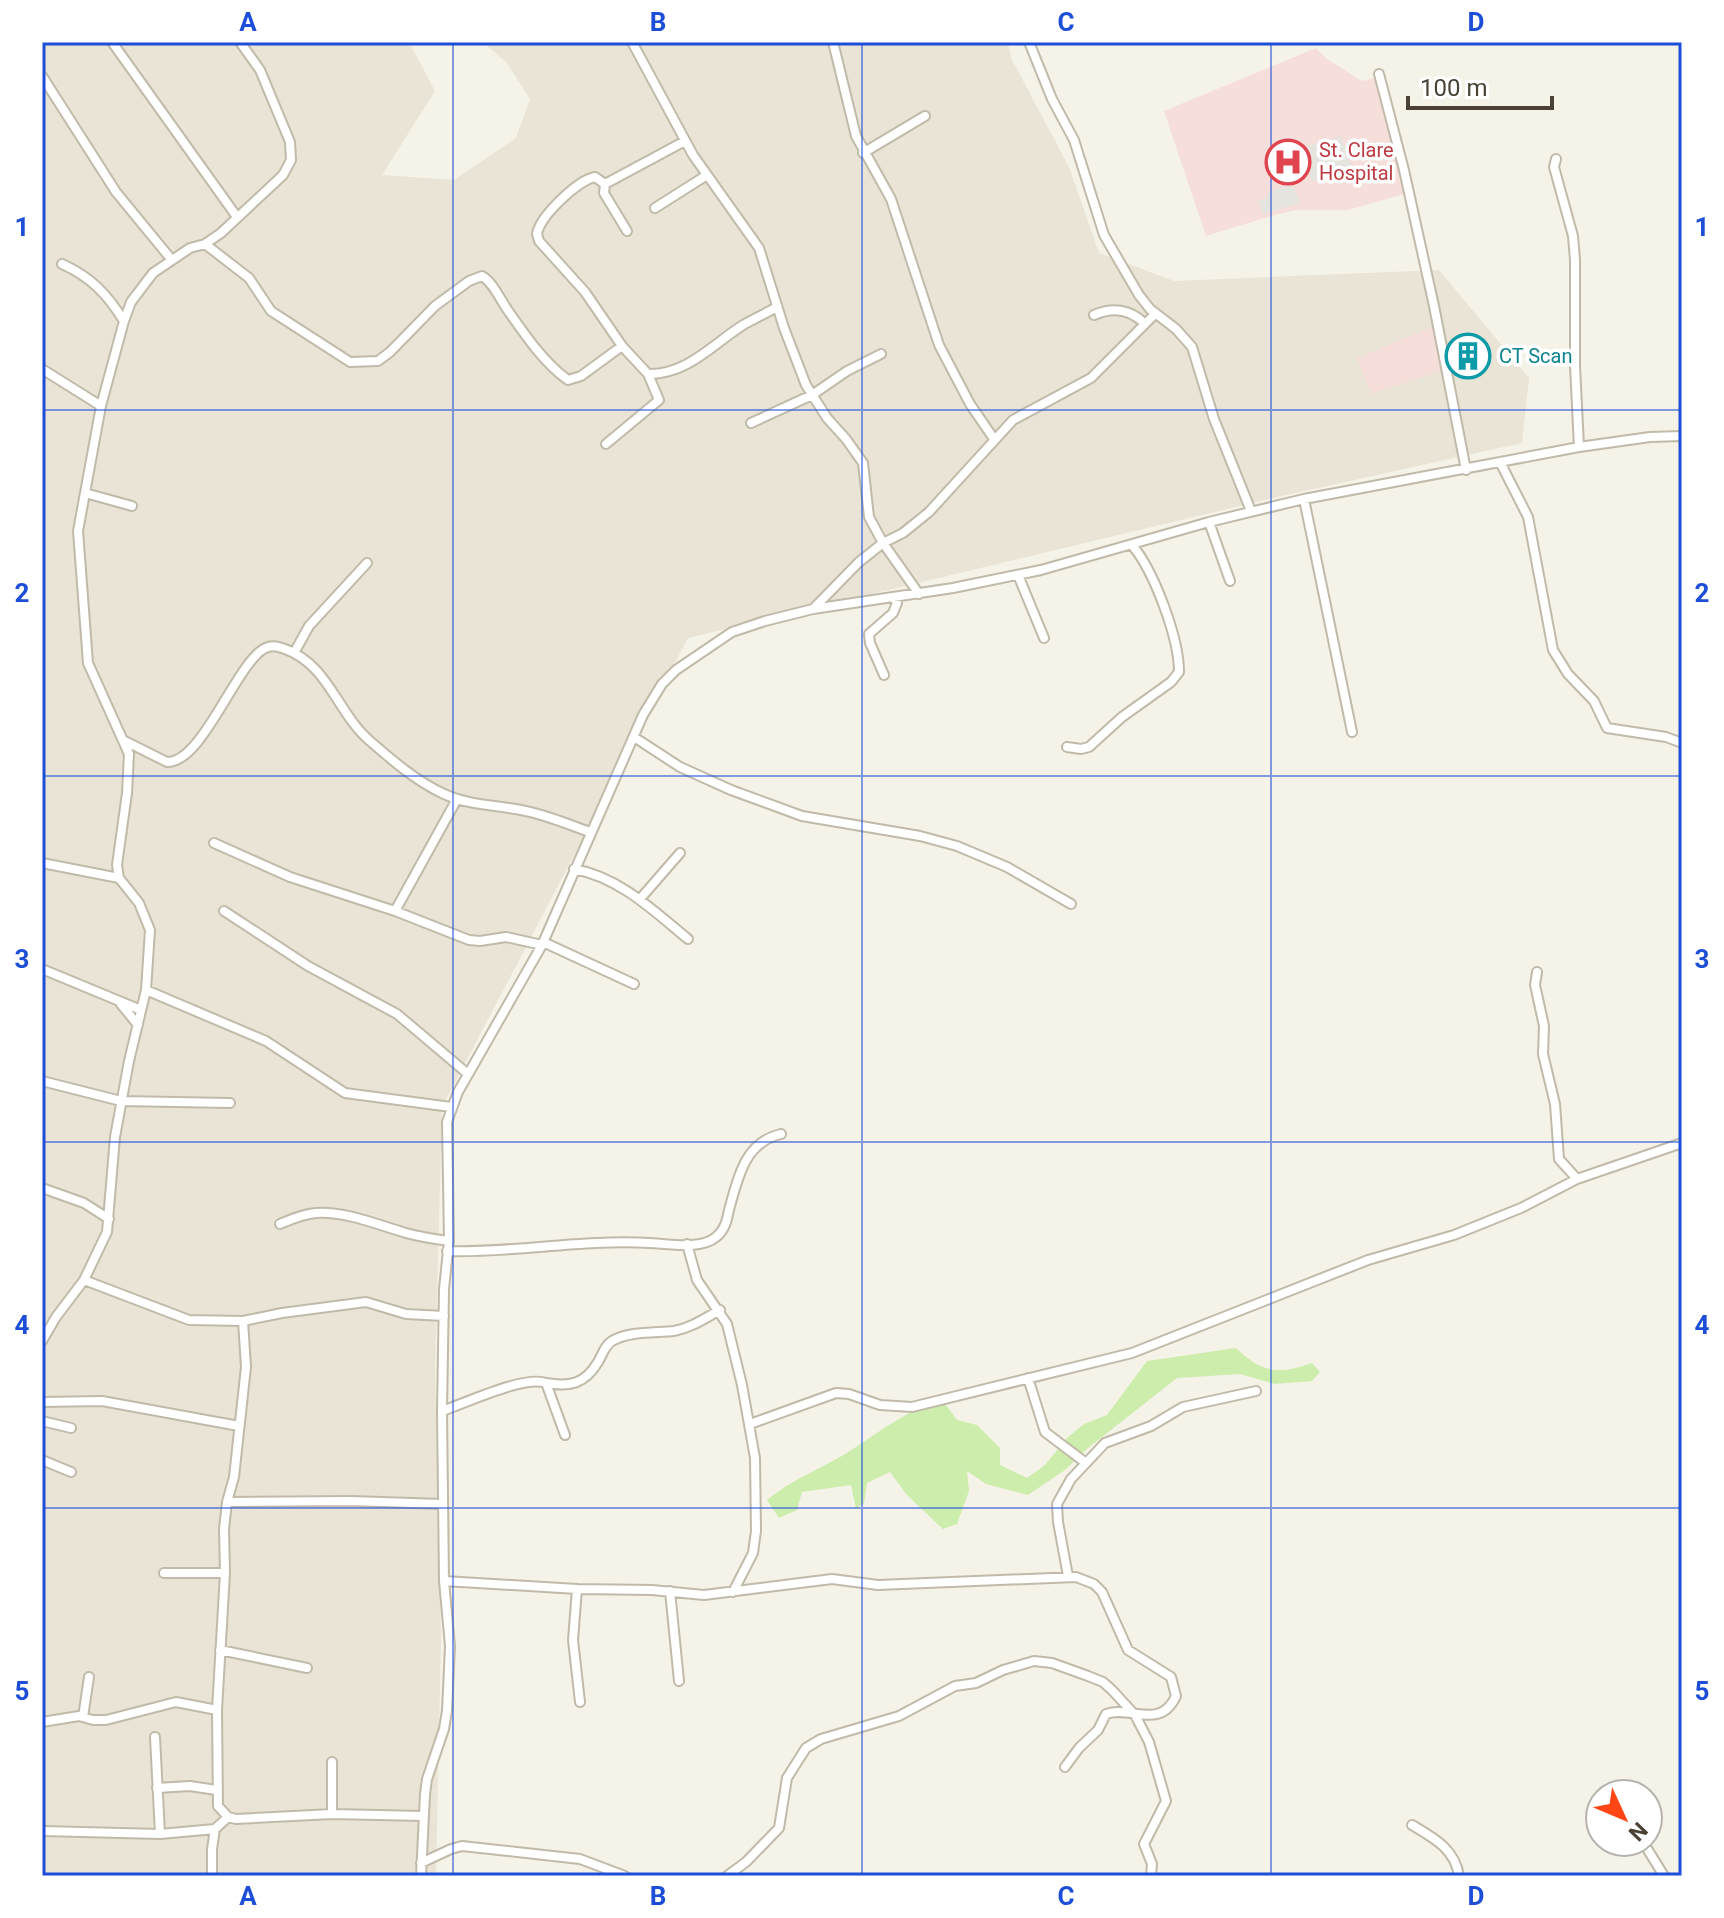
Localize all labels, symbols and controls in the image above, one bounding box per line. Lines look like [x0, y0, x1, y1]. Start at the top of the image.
text: A [239, 7, 257, 37]
text: B [650, 7, 666, 37]
text: C [1057, 7, 1075, 37]
text: D [1468, 7, 1484, 37]
scale bar [1408, 60, 1552, 110]
text: 100 m [1420, 74, 1487, 102]
hospital icon: St. Clare Hospital [1264, 138, 1312, 186]
place label: St. Clare Hospital [1319, 138, 1394, 185]
text: 1 [15, 212, 29, 242]
text: 1 [1695, 212, 1709, 242]
building icon: CT Scan [1444, 332, 1492, 380]
place label: CT Scan [1499, 344, 1573, 368]
text: 2 [15, 578, 29, 608]
text: 2 [1695, 578, 1709, 608]
text: 3 [15, 944, 29, 974]
text: 3 [1695, 944, 1709, 974]
text: 4 [15, 1310, 30, 1340]
text: 4 [1695, 1310, 1710, 1340]
text: 5 [15, 1676, 29, 1706]
text: 5 [1695, 1676, 1709, 1706]
north arrow [1584, 1778, 1664, 1858]
text: N [1624, 1817, 1652, 1846]
text: A [239, 1881, 257, 1911]
text: B [650, 1881, 666, 1911]
text: C [1057, 1881, 1075, 1911]
text: D [1468, 1881, 1484, 1911]

